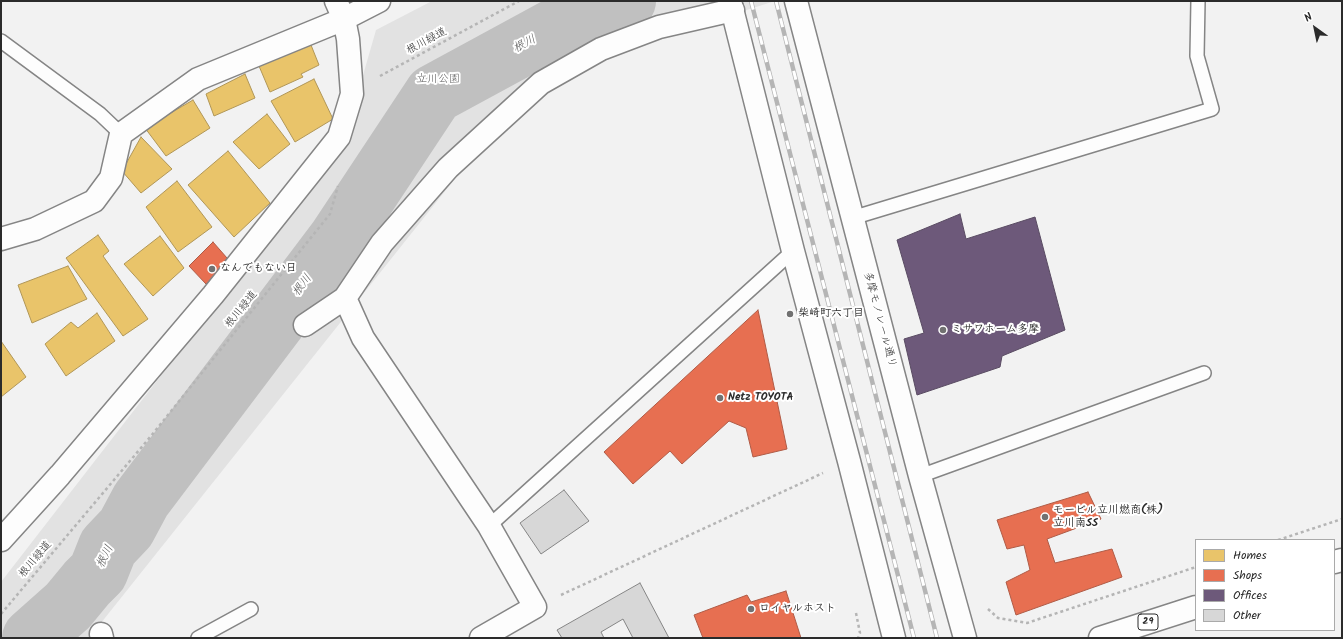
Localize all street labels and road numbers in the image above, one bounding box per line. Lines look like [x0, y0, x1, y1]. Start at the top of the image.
street label: 根川緑道 [404, 26, 450, 58]
street label: 多摩モノレール通り [860, 270, 898, 370]
street label: 根川緑道 [223, 289, 261, 331]
street label: 根川緑道 [17, 539, 55, 581]
road number: 29 [1138, 614, 1158, 630]

